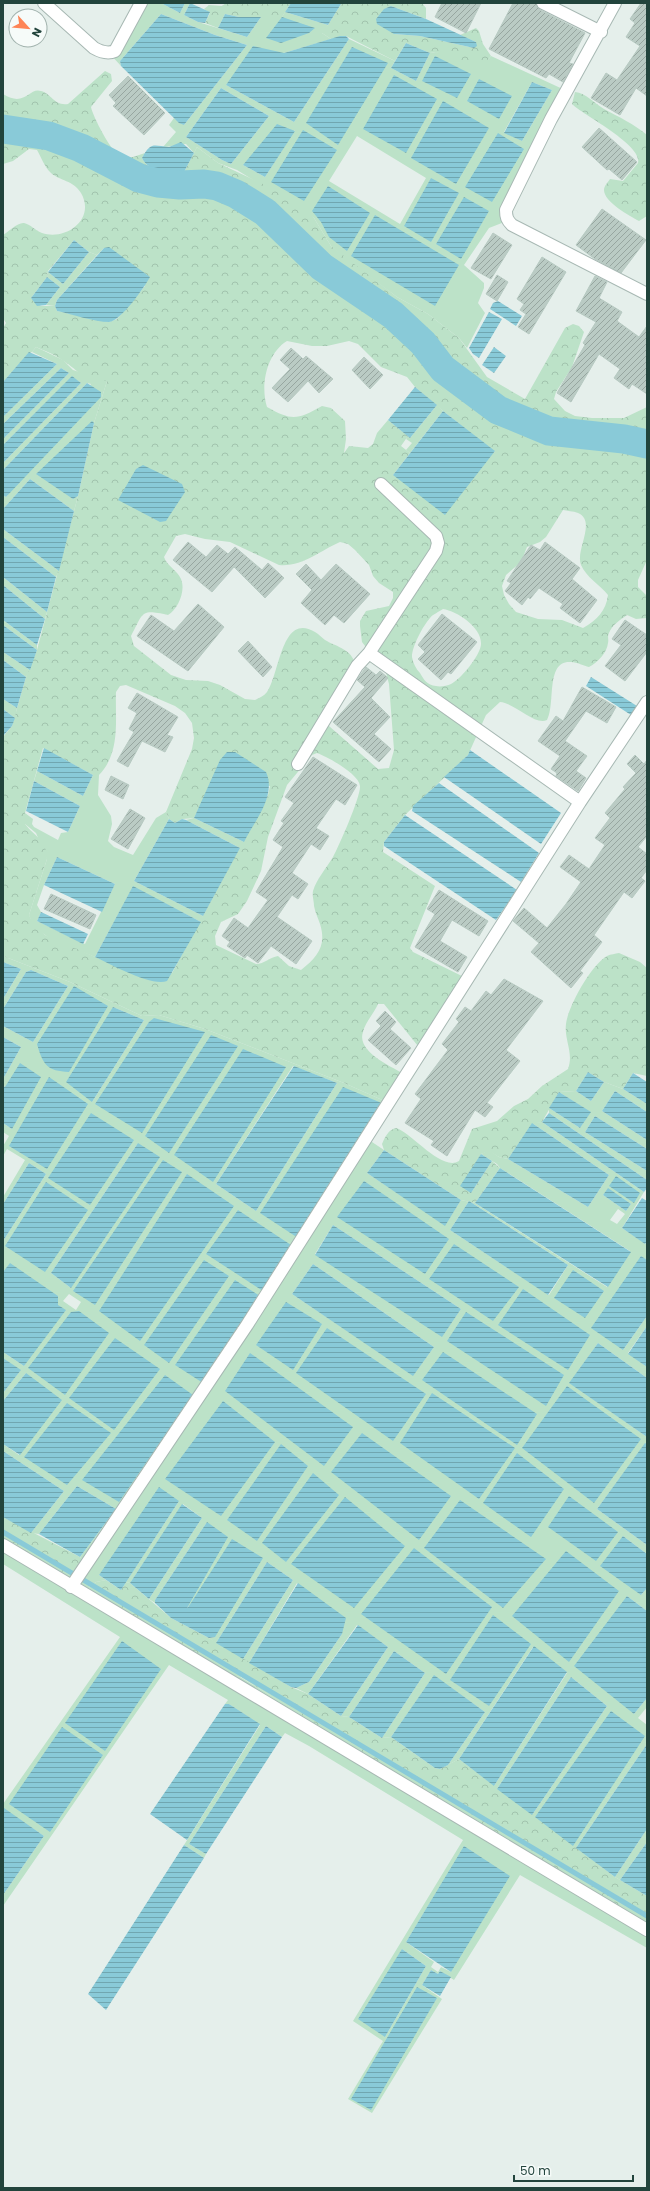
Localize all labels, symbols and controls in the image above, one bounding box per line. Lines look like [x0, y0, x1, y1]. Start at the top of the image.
north arrow [8, 8, 48, 48]
text: N [28, 25, 46, 40]
scale bar [514, 2157, 633, 2183]
text: 50 m [520, 2162, 551, 2179]

